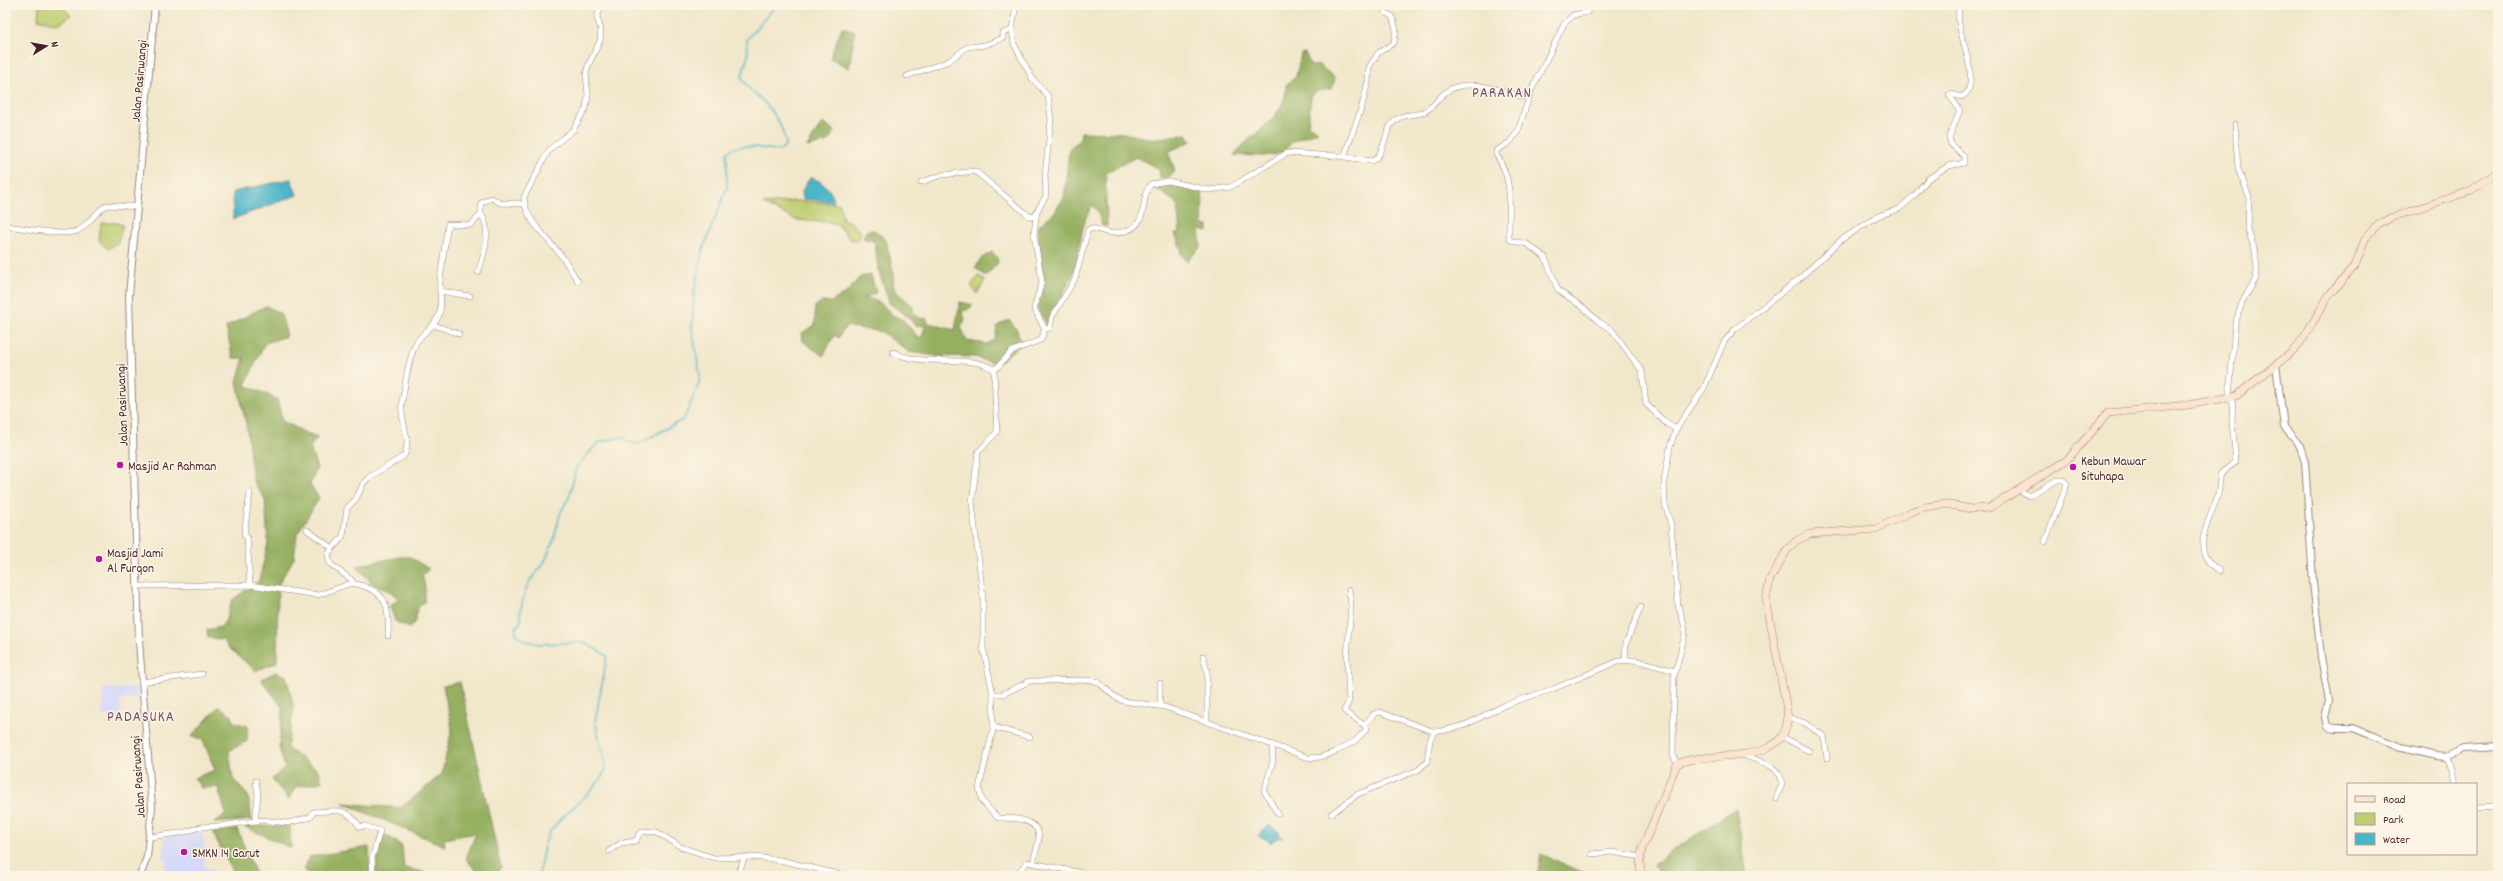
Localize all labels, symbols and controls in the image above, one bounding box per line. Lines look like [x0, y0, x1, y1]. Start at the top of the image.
north arrow [26, 26, 66, 66]
street label: Jalan Pasirwangi [127, 39, 154, 123]
text: N [45, 40, 62, 49]
district label: PARAKAN [1472, 83, 1532, 105]
street label: Jalan Pasirwangi [113, 363, 134, 446]
place label: Kebun Mawar Situhapa [2081, 453, 2146, 487]
place label: Masjid Ar Rahman [128, 458, 216, 477]
marker: Masjid Ar Rahman [115, 460, 125, 470]
marker: Kebun Mawar Situhapa [2068, 462, 2078, 472]
place label: Masjid Jami Al Furqon [107, 545, 164, 579]
marker: Masjid Jami Al Furqon [94, 554, 104, 564]
district label: PADASUKA [107, 707, 175, 729]
street label: Jalan Pasirwangi [127, 735, 152, 819]
legend [2347, 783, 2477, 855]
text: Road [2383, 792, 2405, 809]
text: Park [2383, 812, 2404, 829]
text: Water [2383, 832, 2410, 849]
place label: SMKN 14 Garut [192, 845, 260, 864]
marker: SMKN 14 Garut [179, 847, 189, 857]

